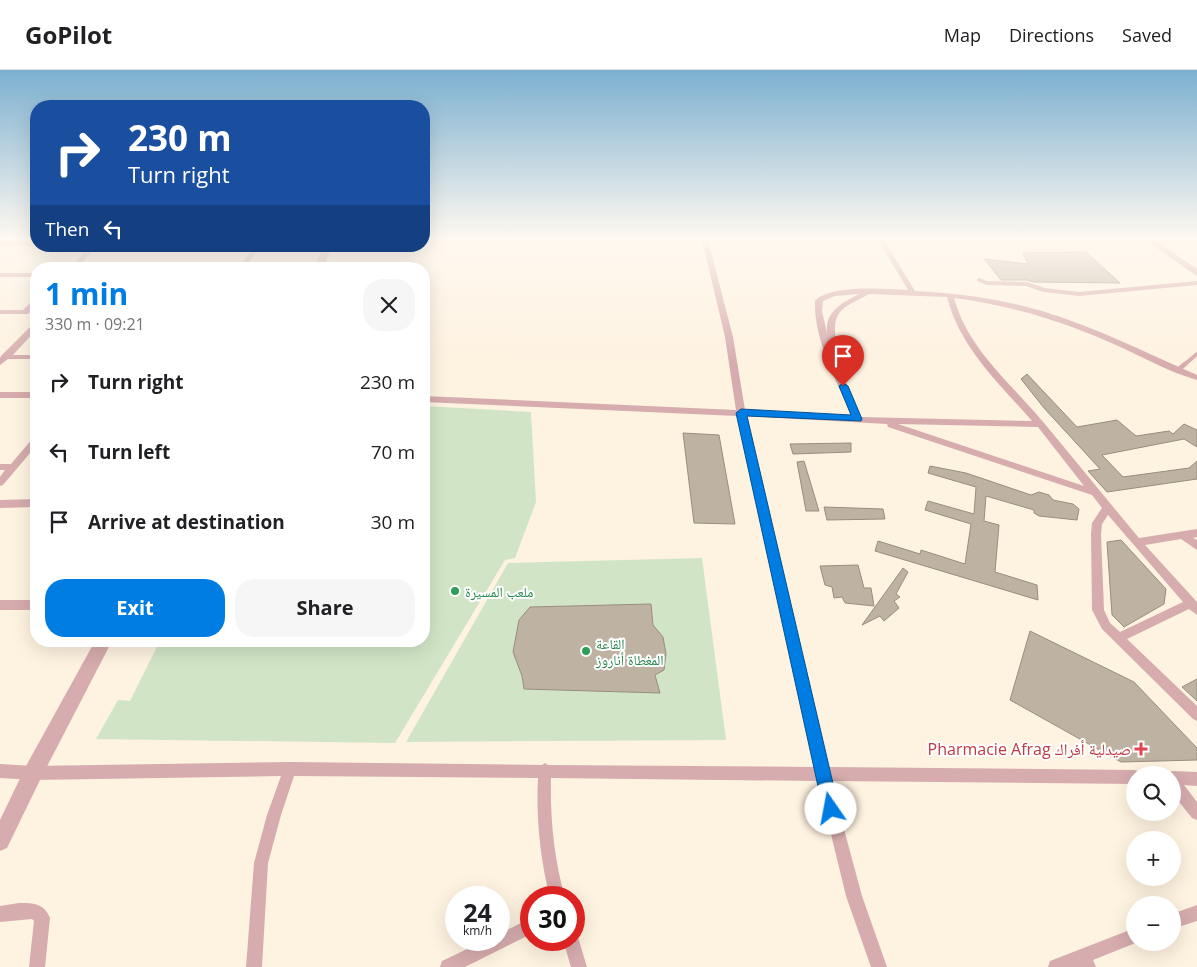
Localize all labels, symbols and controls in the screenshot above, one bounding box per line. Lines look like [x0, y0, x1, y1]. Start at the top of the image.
text: GoPilot [25, 18, 112, 51]
text: Map [944, 23, 981, 47]
text: Directions [1009, 23, 1094, 47]
text: Saved [1122, 23, 1172, 47]
text: 230 m [128, 114, 232, 161]
icon: right [45, 120, 110, 185]
text: Turn right [128, 159, 230, 189]
icon: left [99, 215, 127, 243]
text: Then [45, 216, 89, 242]
text: 1 min [45, 273, 128, 314]
button: close [363, 279, 415, 331]
text: 330 m · 09:21 [45, 313, 145, 335]
pin [822, 335, 864, 386]
icon: arrive [829, 342, 857, 370]
icon: right [45, 368, 73, 396]
text: Turn right [88, 369, 183, 395]
text: 230 m [360, 369, 415, 395]
icon: left [45, 438, 73, 466]
text: Turn left [88, 439, 170, 465]
text: 70 m [371, 439, 415, 465]
icon: arrive [45, 508, 73, 536]
text: Arrive at destination [88, 509, 285, 535]
text: 30 m [371, 509, 415, 535]
button: Exit [45, 579, 225, 637]
button: Share [235, 579, 415, 637]
place label: ملعب المسيرة [465, 582, 533, 601]
marker: ملعب المسيرة [449, 585, 461, 597]
place label: القاعة المغطاة أناروز [595, 634, 664, 669]
marker: القاعة المغطاة أناروز [580, 645, 592, 657]
place label: Pharmacie Afrag صيدلية أفراك [928, 738, 1131, 760]
marker: Pharmacie Afrag صيدلية أفراك [1135, 743, 1147, 755]
map controls [1126, 766, 1181, 951]
button: search [1126, 766, 1181, 821]
position arrow [804, 782, 856, 834]
button: + [1126, 831, 1181, 886]
speed limit sign: 30 [520, 886, 585, 951]
text: 24 [463, 895, 492, 929]
button: − [1126, 896, 1181, 951]
text: km/h [463, 922, 492, 939]

